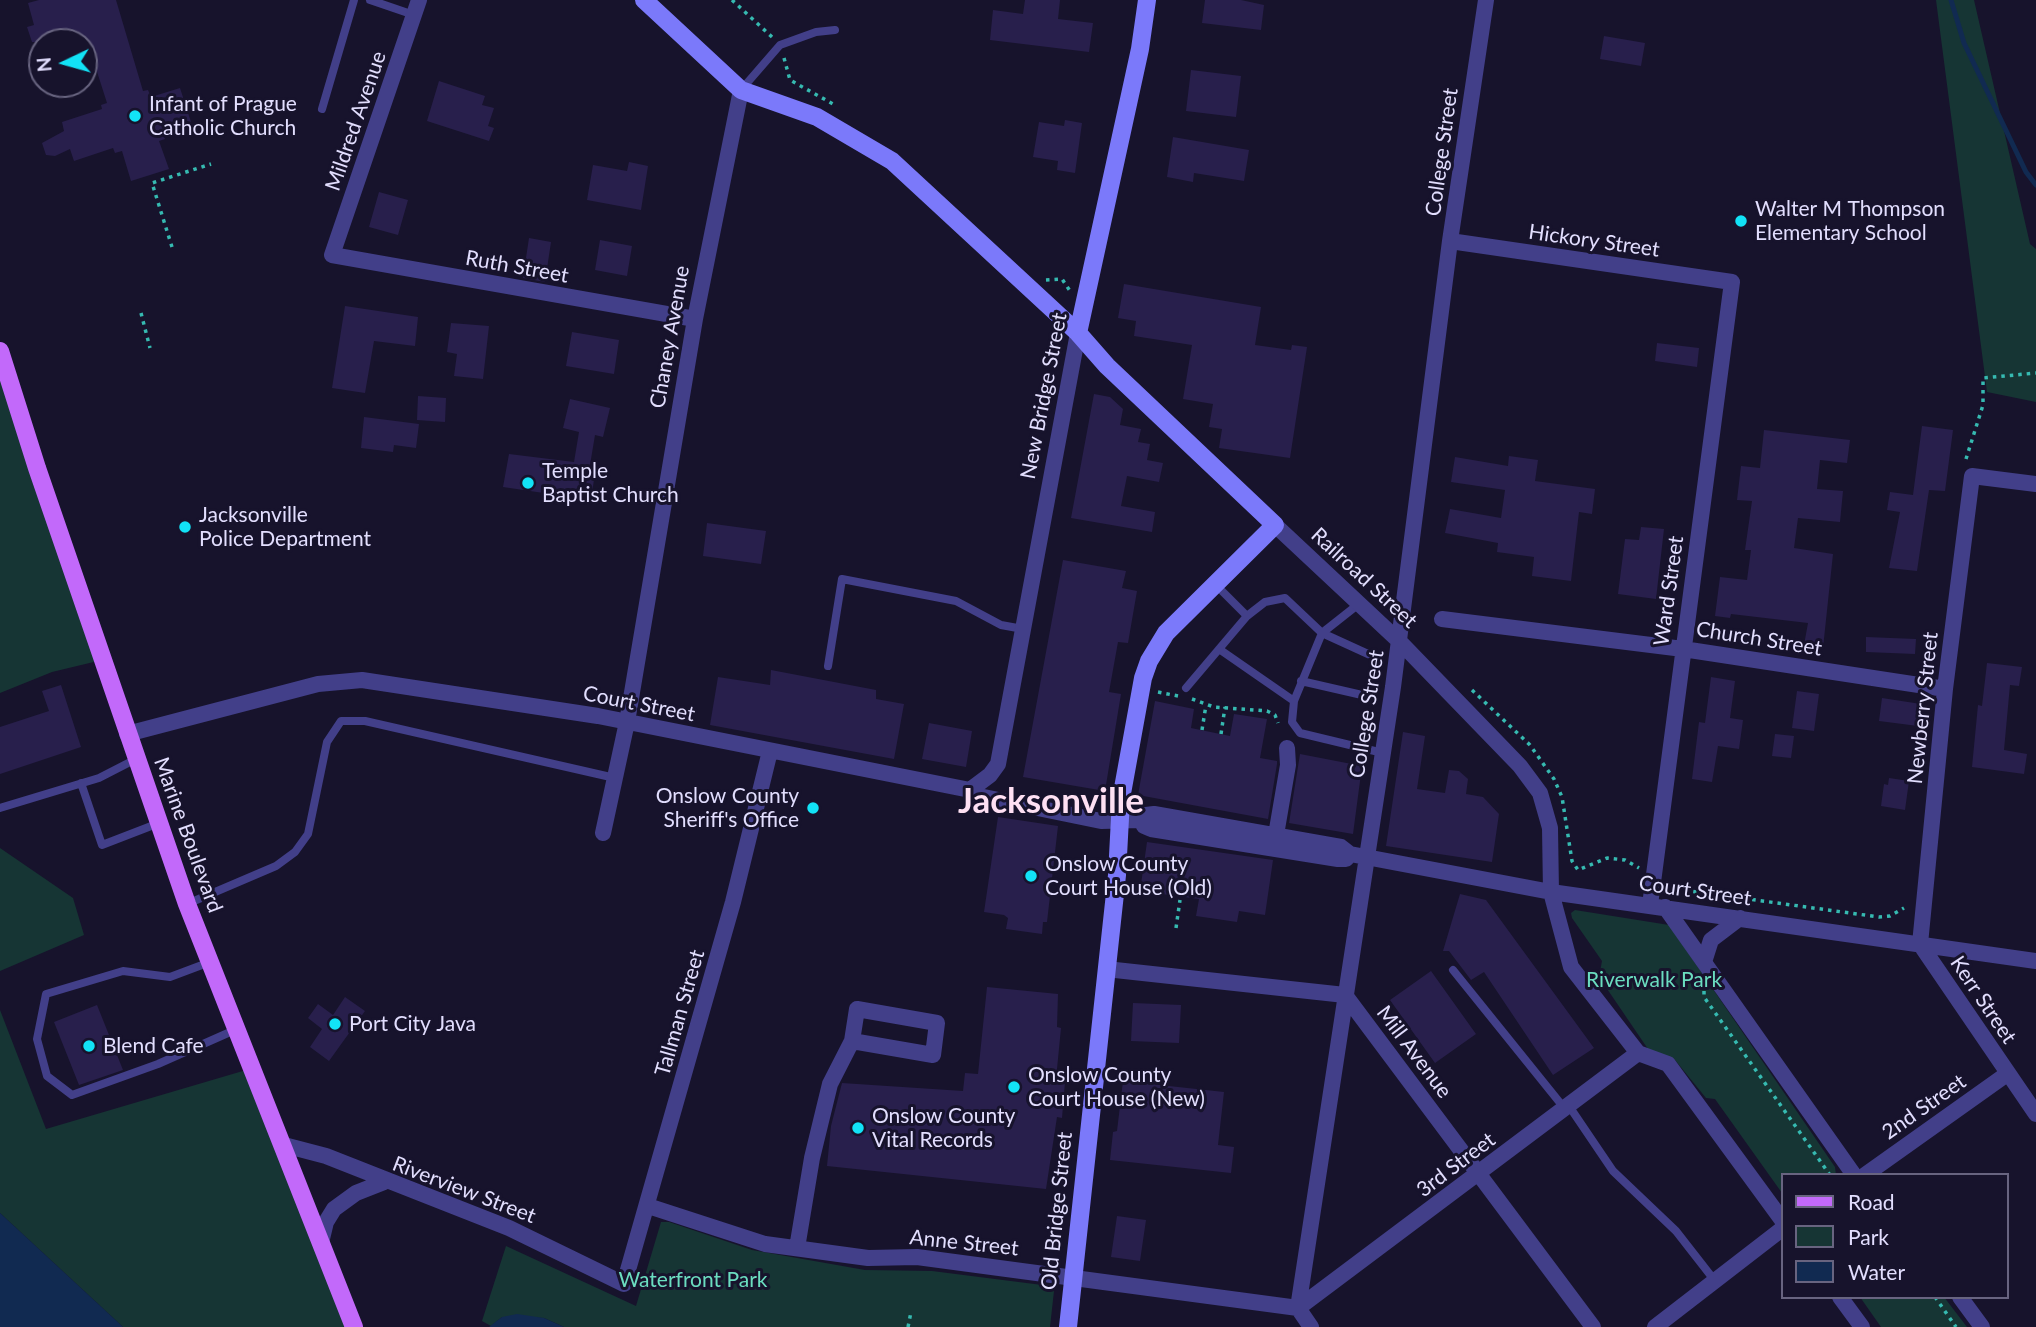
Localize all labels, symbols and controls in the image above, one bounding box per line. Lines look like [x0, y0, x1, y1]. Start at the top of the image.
north arrow [28, 28, 98, 98]
street label: Mildred Avenue [320, 48, 392, 194]
text: N [31, 56, 56, 73]
street label: College Street [1421, 86, 1463, 218]
place label: Infant of Prague Catholic Church [149, 91, 297, 141]
marker: Infant of Prague Catholic Church [127, 108, 143, 124]
place label: Walter M Thompson Elementary School [1755, 196, 1945, 246]
marker: Walter M Thompson Elementary School [1733, 213, 1749, 229]
street label: Hickory Street [1527, 219, 1661, 263]
street label: Ruth Street [463, 246, 571, 288]
street label: Chaney Avenue [645, 264, 695, 410]
street label: New Bridge Street [1016, 311, 1072, 481]
place label: Temple Baptist Church [542, 458, 679, 508]
marker: Temple Baptist Church [520, 475, 536, 491]
place label: Jacksonville Police Department [199, 502, 371, 552]
marker: Jacksonville Police Department [177, 519, 193, 535]
street label: Railroad Street [1306, 523, 1422, 633]
street label: Ward Street [1649, 534, 1689, 648]
street label: Church Street [1694, 617, 1824, 661]
street label: Newberry Street [1902, 631, 1944, 785]
street label: College Street [1344, 648, 1390, 780]
street label: Court Street [581, 681, 697, 727]
street label: Marine Boulevard [148, 754, 228, 916]
district label: Jacksonville [958, 781, 1144, 823]
place label: Onslow County Sheriff's Office [656, 783, 799, 833]
marker: Onslow County Sheriff's Office [805, 800, 821, 816]
place label: Onslow County Court House (Old) [1045, 851, 1212, 901]
marker: Onslow County Court House (Old) [1023, 868, 1039, 884]
street label: Court Street [1637, 871, 1753, 911]
street label: Tallman Street [650, 947, 710, 1079]
street label: Kerr Street [1945, 951, 2021, 1049]
park label: Riverwalk Park [1586, 967, 1722, 993]
street label: Mill Avenue [1371, 1001, 1457, 1103]
place label: Port City Java [349, 1011, 476, 1037]
marker: Port City Java [327, 1016, 343, 1032]
place label: Blend Cafe [103, 1033, 204, 1059]
marker: Blend Cafe [81, 1038, 97, 1054]
place label: Onslow County Court House (New) [1028, 1062, 1205, 1112]
street label: 2nd Street [1877, 1069, 1971, 1145]
marker: Onslow County Court House (New) [1006, 1079, 1022, 1095]
place label: Onslow County Vital Records [872, 1103, 1015, 1153]
marker: Onslow County Vital Records [850, 1120, 866, 1136]
street label: 3rd Street [1412, 1127, 1500, 1203]
street label: Old Bridge Street [1036, 1131, 1078, 1291]
street label: Riverview Street [389, 1151, 539, 1229]
legend [1780, 1173, 2008, 1299]
text: Road [1848, 1189, 1895, 1214]
text: Park [1848, 1224, 1889, 1249]
street label: Anne Street [908, 1225, 1020, 1261]
text: Water [1848, 1259, 1905, 1284]
park label: Waterfront Park [618, 1267, 768, 1293]

